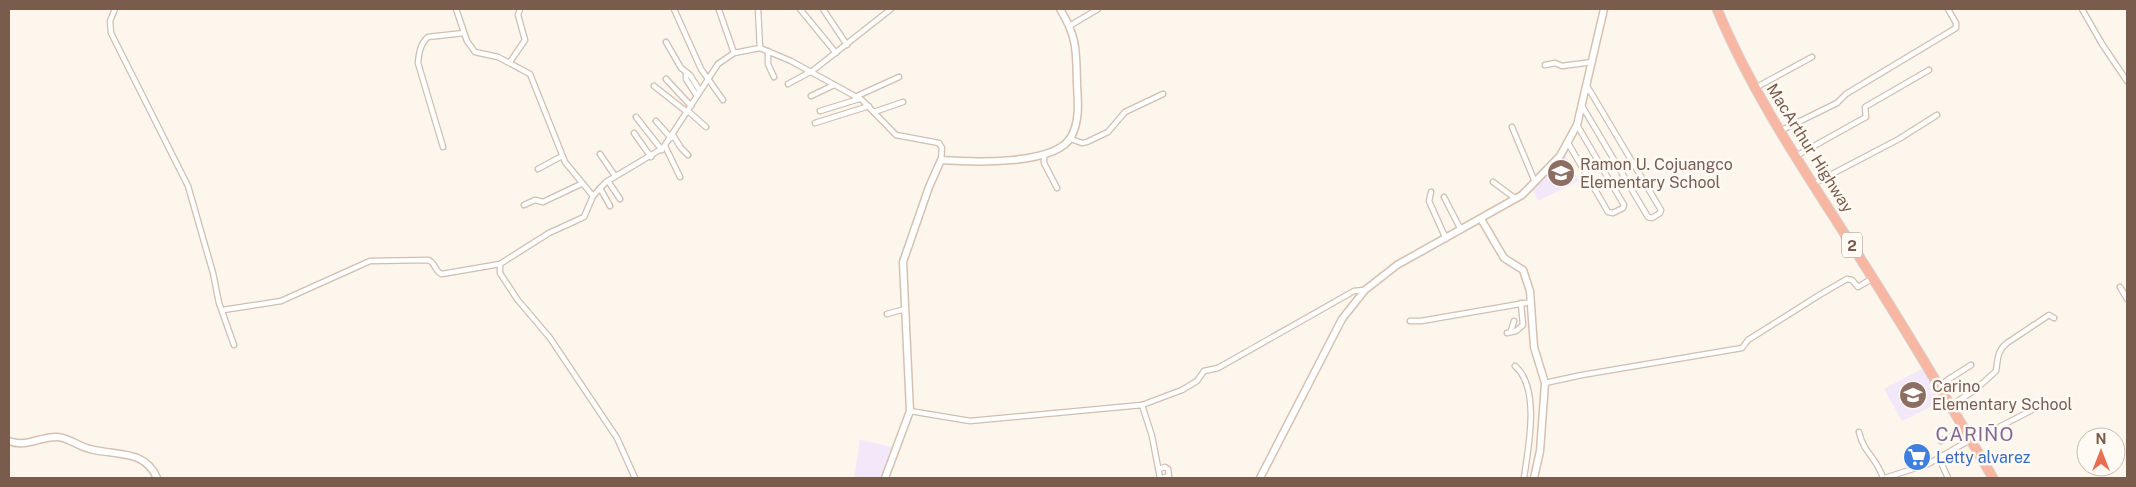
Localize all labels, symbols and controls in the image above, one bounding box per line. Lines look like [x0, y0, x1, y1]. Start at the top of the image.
street label: MacArthur Highway [1763, 80, 1858, 216]
place label: Ramon U. Cojuangco Elementary School [1580, 155, 1733, 192]
school or university icon: Ramon U. Cojuangco Elementary School [1546, 158, 1576, 188]
road number: 2 [1842, 232, 1862, 258]
place label: Carino Elementary School [1932, 377, 2073, 414]
school or university icon: Carino Elementary School [1898, 380, 1928, 410]
district label: CARIÑO [1936, 423, 2014, 445]
north arrow [2076, 427, 2126, 477]
text: N [2096, 431, 2106, 447]
supermarket icon: Letty alvarez [1902, 442, 1932, 472]
place label: Letty alvarez [1936, 448, 2031, 467]

